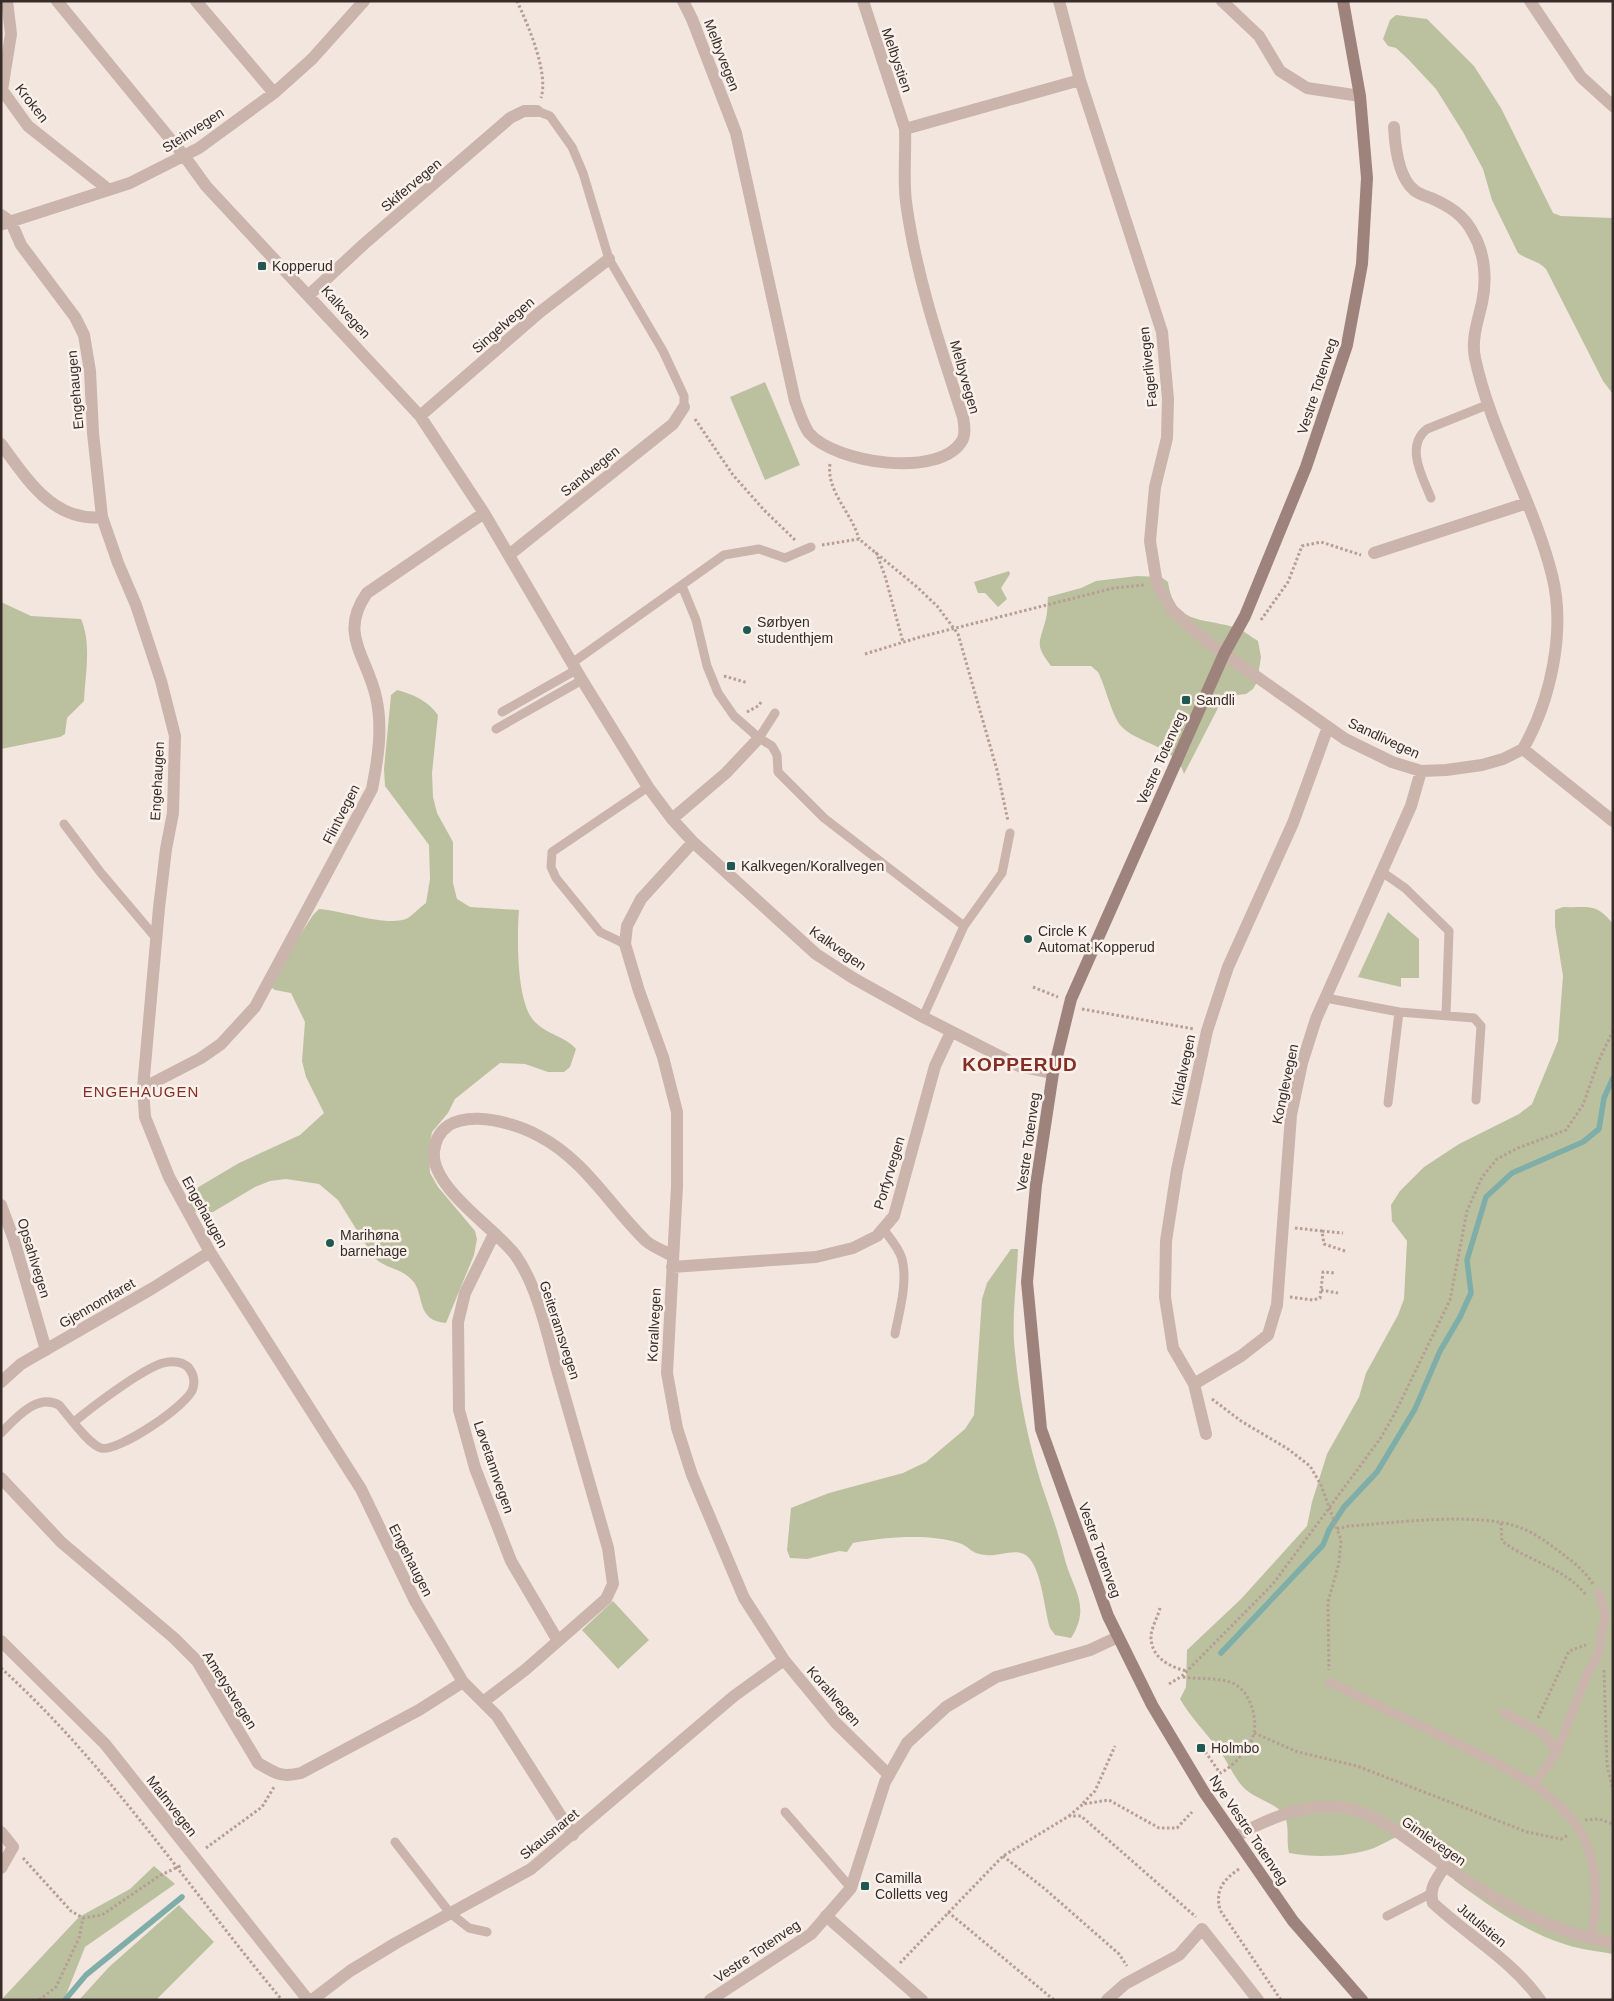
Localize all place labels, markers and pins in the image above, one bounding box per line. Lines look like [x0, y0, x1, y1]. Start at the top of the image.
place label: Kopperud [272, 258, 333, 274]
marker: Kopperud [256, 260, 268, 272]
place label: Sørbyen studenthjem [757, 614, 833, 646]
marker: Sørbyen studenthjem [741, 624, 753, 636]
place label: Sandli [1196, 692, 1235, 708]
marker: Sandli [1180, 694, 1192, 706]
place label: Kalkvegen/Korallvegen [741, 858, 884, 874]
marker: Kalkvegen/Korallvegen [725, 860, 737, 872]
place label: Circle K Automat Kopperud [1038, 923, 1155, 955]
marker: Circle K Automat Kopperud [1022, 933, 1034, 945]
place label: Marihøna barnehage [340, 1227, 407, 1259]
marker: Marihøna barnehage [324, 1237, 336, 1249]
place label: Holmbo [1211, 1740, 1259, 1756]
marker: Holmbo [1195, 1742, 1207, 1754]
place label: Camilla Colletts veg [875, 1870, 948, 1902]
marker: Camilla Colletts veg [859, 1880, 871, 1892]

